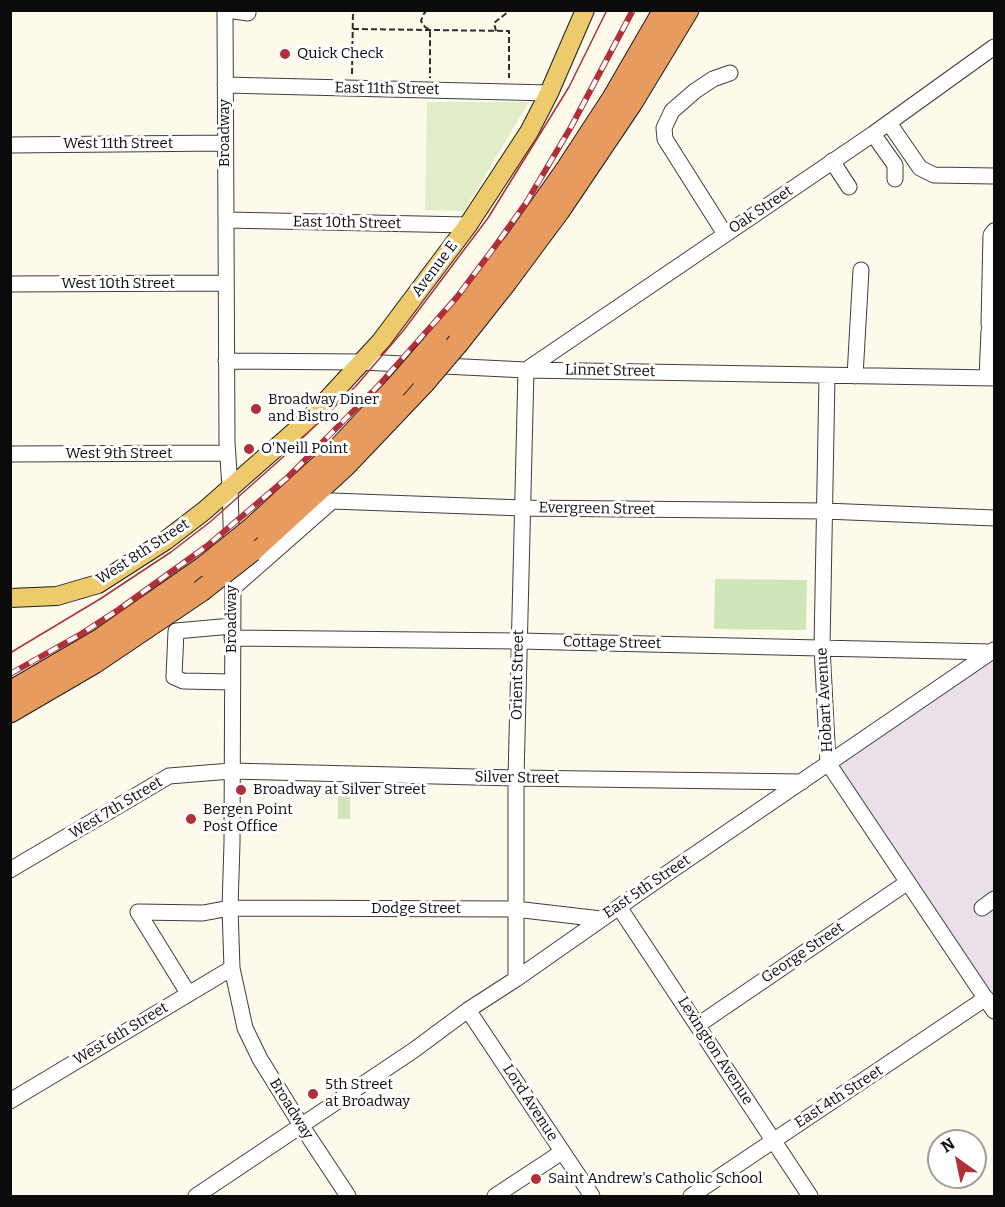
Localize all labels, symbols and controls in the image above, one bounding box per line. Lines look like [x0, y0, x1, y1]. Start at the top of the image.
place label: Quick Check [297, 45, 384, 63]
marker: Quick Check [278, 47, 292, 61]
street label: East 11th Street [334, 79, 440, 99]
street label: Broadway [216, 99, 234, 167]
street label: West 11th Street [63, 135, 173, 153]
street label: Oak Street [726, 182, 796, 238]
street label: East 10th Street [293, 213, 401, 233]
street label: Avenue E [408, 238, 462, 300]
street label: West 10th Street [61, 275, 175, 293]
street label: Linnet Street [565, 361, 655, 381]
place label: Broadway Diner and Bistro [268, 391, 379, 426]
marker: Broadway Diner and Bistro [249, 402, 263, 416]
place label: O'Neill Point [261, 440, 348, 458]
marker: O'Neill Point [242, 442, 256, 456]
street label: West 9th Street [66, 445, 172, 463]
street label: Evergreen Street [538, 499, 656, 519]
street label: West 8th Street [93, 515, 193, 589]
street label: Broadway [223, 585, 241, 653]
street label: Orient Street [508, 630, 528, 720]
street label: Cottage Street [563, 633, 661, 653]
street label: Hobart Avenue [813, 647, 837, 753]
street label: Silver Street [474, 768, 560, 788]
street label: West 7th Street [66, 773, 166, 843]
place label: Broadway at Silver Street [253, 781, 426, 799]
marker: Broadway at Silver Street [234, 783, 248, 797]
place label: Bergen Point Post Office [203, 801, 293, 836]
marker: Bergen Point Post Office [184, 812, 198, 826]
street label: East 5th Street [600, 851, 694, 923]
street label: Dodge Street [371, 900, 461, 918]
street label: George Street [758, 919, 848, 987]
street label: Lexington Avenue [673, 994, 757, 1108]
street label: West 6th Street [71, 999, 171, 1069]
street label: Lord Avenue [499, 1061, 561, 1145]
street label: East 4th Street [792, 1062, 886, 1132]
street label: Broadway [265, 1075, 317, 1143]
place label: 5th Street at Broadway [325, 1076, 410, 1111]
marker: 5th Street at Broadway [306, 1087, 320, 1101]
north arrow [927, 1129, 987, 1189]
text: N [938, 1134, 958, 1156]
place label: Saint Andrew's Catholic School [548, 1170, 762, 1188]
marker: Saint Andrew's Catholic School [529, 1172, 543, 1186]

